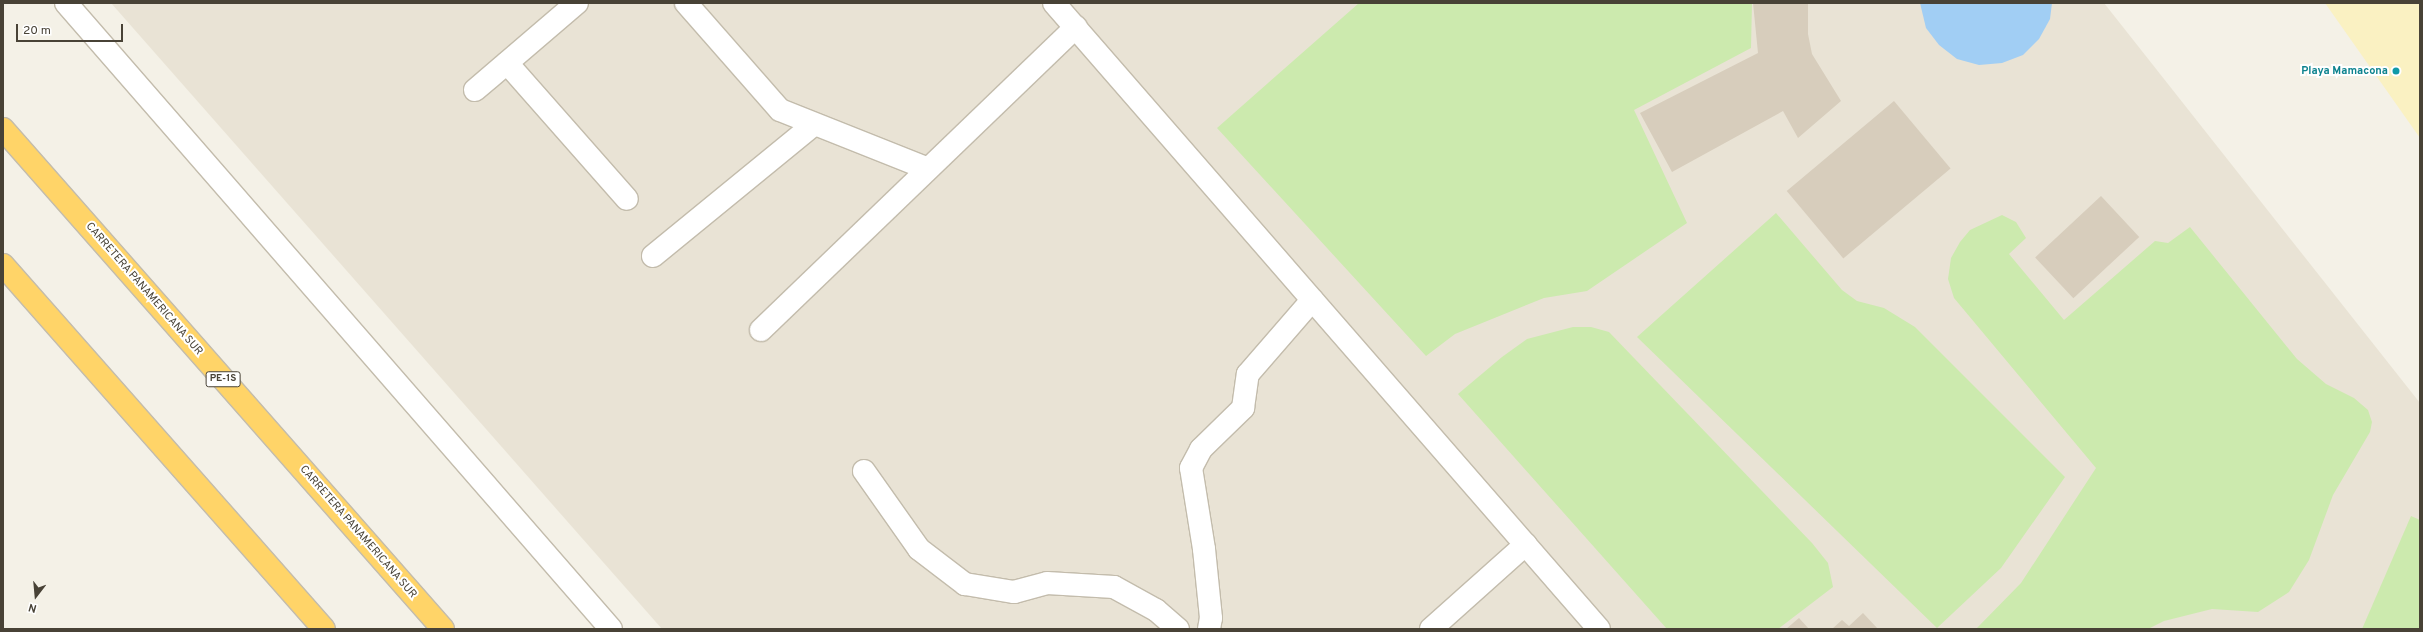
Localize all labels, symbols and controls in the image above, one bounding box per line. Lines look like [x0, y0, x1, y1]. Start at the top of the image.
scale bar [18, 16, 125, 42]
text: 20 m [23, 23, 51, 39]
place label: Playa Mamacona [2301, 64, 2388, 78]
marker: Playa Mamacona [2391, 66, 2401, 76]
street label: CARRETERA PANAMERICANA SUR [83, 220, 205, 358]
road number: PE-1S [205, 371, 241, 387]
street label: CARRETERA PANAMERICANA SUR [297, 463, 419, 601]
north arrow [16, 576, 56, 616]
text: N [27, 600, 38, 615]

